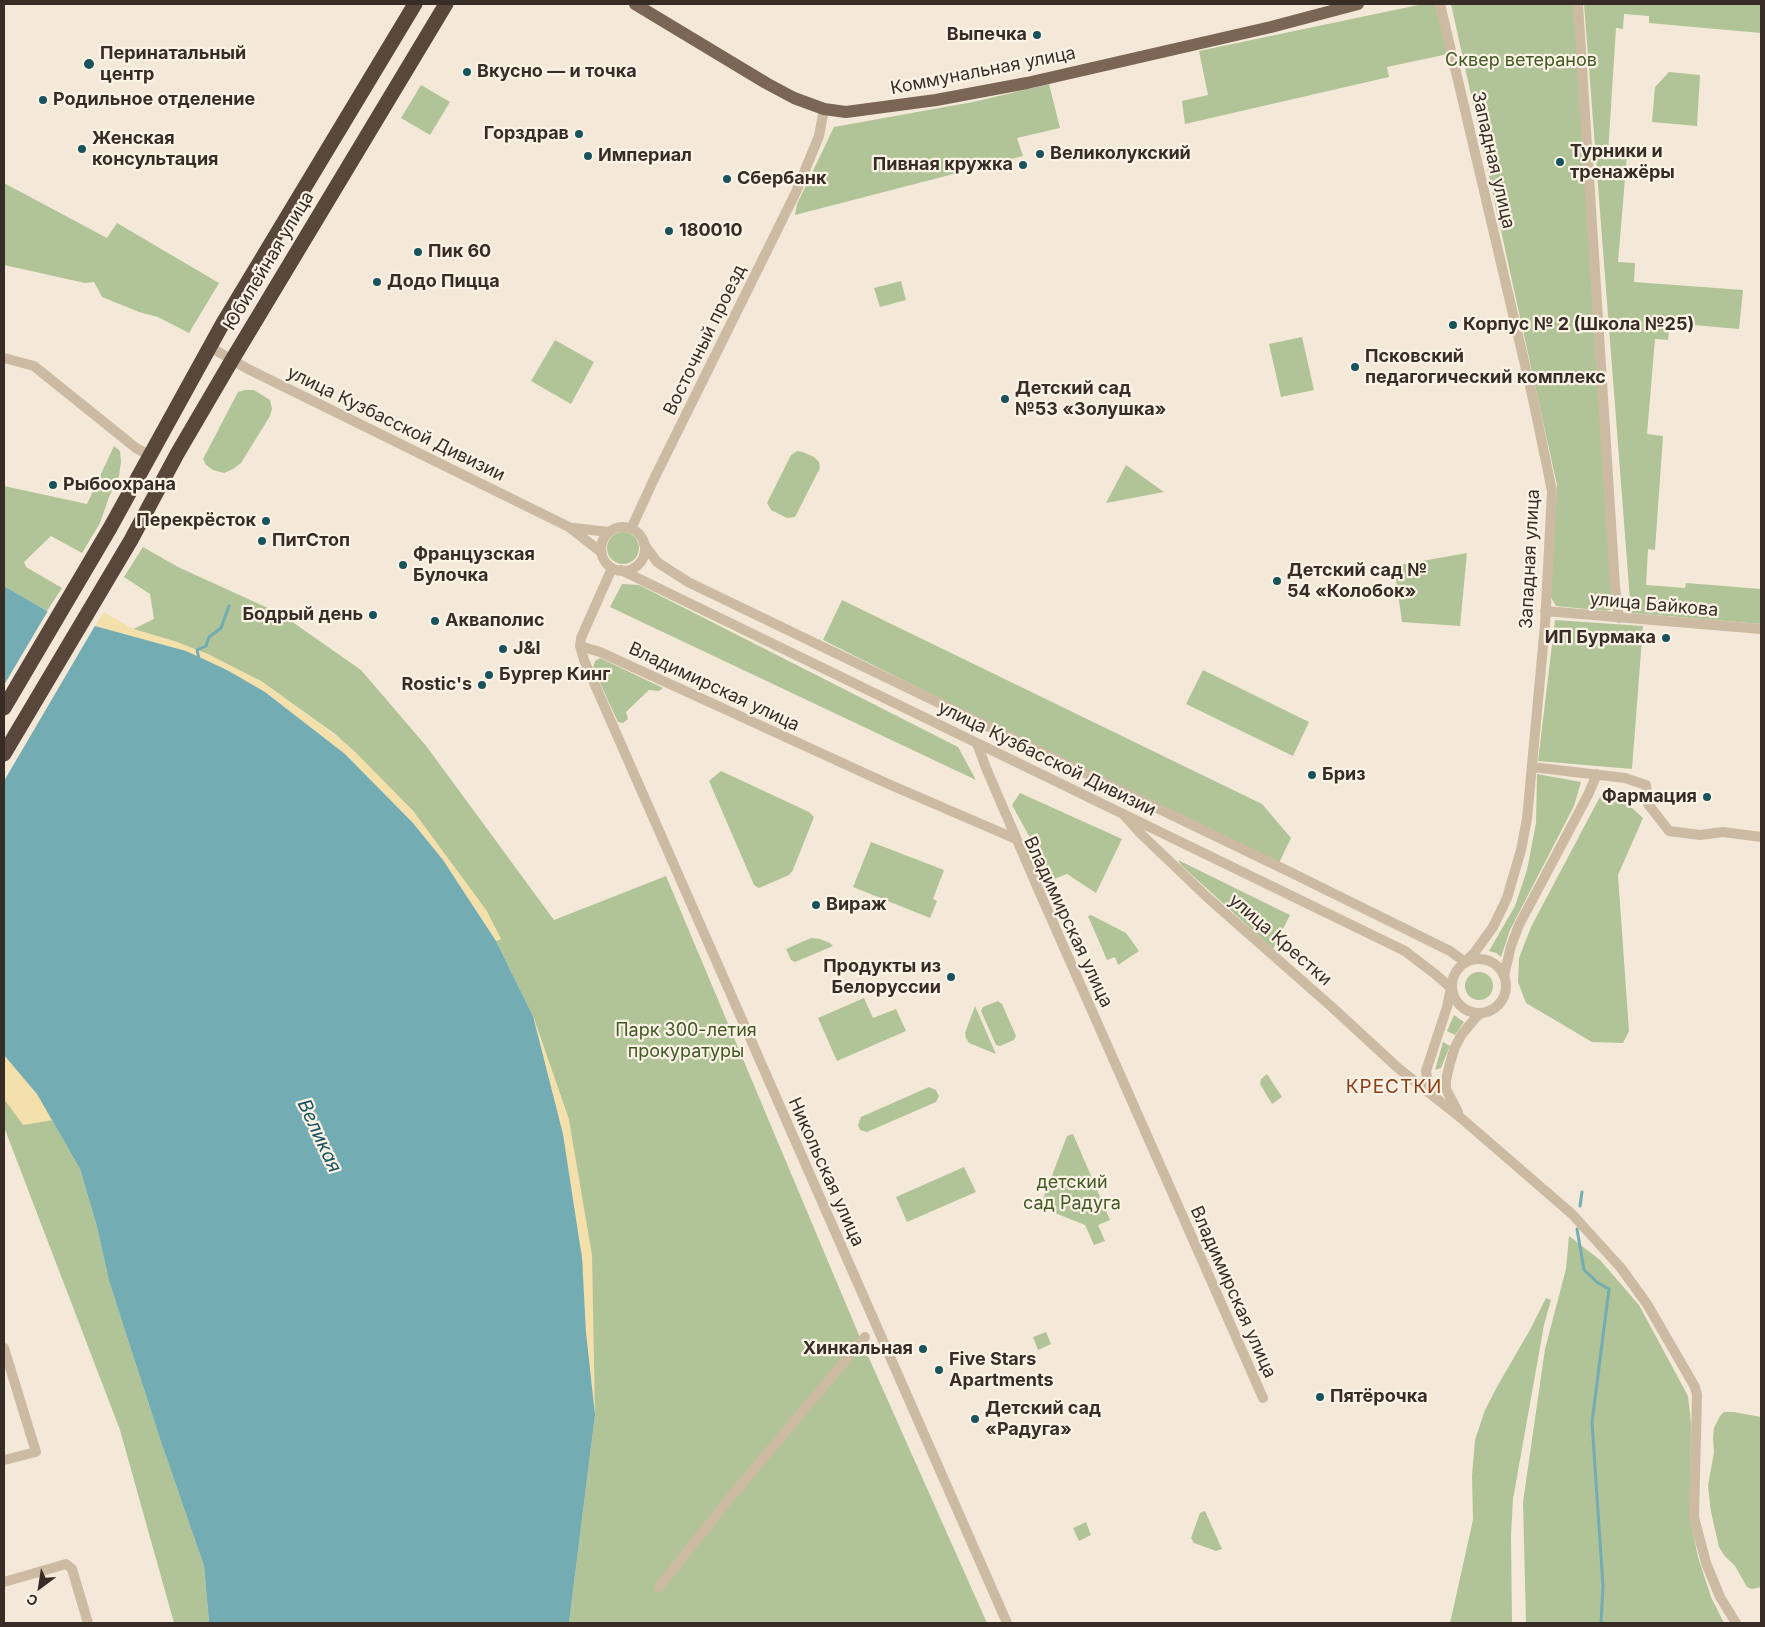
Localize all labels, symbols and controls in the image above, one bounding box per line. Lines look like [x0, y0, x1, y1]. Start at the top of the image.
place label: Выпечка [947, 24, 1027, 46]
marker: Выпечка [1031, 29, 1043, 41]
street label: Коммунальная улица [889, 42, 1077, 100]
place label: Перинатальный центр [100, 43, 246, 86]
park label: Сквер ветеранов [1445, 50, 1597, 72]
marker: Перинатальный центр [82, 57, 96, 71]
place label: Вкусно — и точка [477, 61, 637, 83]
marker: Вкусно — и точка [461, 66, 473, 78]
place label: Родильное отделение [53, 89, 255, 111]
street label: Западная улица [1467, 89, 1519, 231]
marker: Родильное отделение [37, 94, 49, 106]
place label: Горздрав [484, 123, 569, 145]
place label: Женская консультация [92, 128, 218, 170]
marker: Горздрав [573, 128, 585, 140]
place label: Турники и тренажёры [1570, 141, 1675, 183]
marker: Женская консультация [76, 143, 88, 155]
place label: Великолукский [1050, 143, 1191, 165]
place label: Империал [598, 145, 692, 167]
marker: Великолукский [1034, 148, 1046, 160]
marker: Империал [582, 150, 594, 162]
place label: Пивная кружка [873, 154, 1013, 176]
marker: Турники и тренажёры [1554, 156, 1566, 168]
marker: Пивная кружка [1017, 159, 1029, 171]
place label: Сбербанк [737, 168, 827, 190]
marker: Сбербанк [721, 173, 733, 185]
street label: Юбилейная улица [219, 188, 319, 334]
place label: 180010 [679, 220, 743, 242]
marker: 180010 [663, 225, 675, 237]
place label: Пик 60 [428, 241, 491, 263]
marker: Пик 60 [412, 246, 424, 258]
street label: Восточный проезд [659, 261, 751, 419]
place label: Додо Пицца [387, 271, 500, 293]
marker: Додо Пицца [371, 276, 383, 288]
place label: Корпус № 2 (Школа №25) [1463, 314, 1694, 336]
marker: Корпус № 2 (Школа №25) [1447, 319, 1459, 331]
place label: Псковский педагогический комплекс [1365, 346, 1606, 388]
marker: Псковский педагогический комплекс [1349, 361, 1361, 373]
street label: улица Кузбасской Дивизии [283, 362, 509, 486]
place label: Детский сад №53 «Золушка» [1015, 378, 1166, 420]
marker: Детский сад №53 «Золушка» [999, 393, 1011, 405]
place label: Рыбоохрана [63, 474, 176, 496]
marker: Рыбоохрана [47, 479, 59, 491]
street label: Западная улица [1516, 488, 1544, 630]
place label: Перекрёсток [136, 510, 256, 532]
marker: Перекрёсток [260, 515, 272, 527]
place label: ПитСтоп [272, 530, 350, 552]
marker: ПитСтоп [256, 535, 268, 547]
place label: Французская Булочка [413, 544, 535, 586]
marker: Французская Булочка [397, 559, 409, 571]
place label: Детский сад № 54 «Колобок» [1287, 560, 1427, 602]
marker: Детский сад № 54 «Колобок» [1271, 575, 1283, 587]
street label: улица Байкова [1589, 589, 1719, 621]
place label: Бодрый день [242, 604, 363, 626]
marker: Бодрый день [367, 609, 379, 621]
place label: Акваполис [445, 610, 545, 632]
marker: Акваполис [429, 615, 441, 627]
place label: ИП Бурмака [1545, 627, 1656, 649]
marker: ИП Бурмака [1660, 632, 1672, 644]
place label: J&I [513, 638, 541, 660]
street label: Владимирская улица [625, 638, 803, 736]
marker: J&I [497, 643, 509, 655]
place label: Бургер Кинг [499, 664, 610, 686]
marker: Бургер Кинг [483, 669, 495, 681]
place label: Rostic's [402, 674, 472, 696]
marker: Rostic's [476, 679, 488, 691]
street label: улица Кузбасской Дивизии [934, 697, 1160, 821]
place label: Бриз [1322, 764, 1366, 786]
marker: Бриз [1306, 769, 1318, 781]
place label: Фармация [1602, 786, 1697, 808]
marker: Фармация [1701, 791, 1713, 803]
street label: Владимирская улица [1019, 833, 1117, 1011]
street label: улица Крестки [1224, 889, 1336, 991]
place label: Вираж [826, 894, 887, 916]
marker: Вираж [810, 899, 822, 911]
place label: Продукты из Белоруссии [823, 956, 941, 999]
marker: Продукты из Белоруссии [945, 971, 957, 983]
park label: Парк 300-летия прокуратуры [615, 1020, 757, 1062]
district label: КРЕСТКИ [1345, 1076, 1443, 1098]
street label: Никольская улица [783, 1094, 869, 1250]
water label: Великая [292, 1096, 346, 1176]
park label: детский сад Радуга [1023, 1172, 1121, 1214]
street label: Владимирская улица [1185, 1203, 1281, 1381]
place label: Хинкальная [803, 1338, 913, 1360]
marker: Хинкальная [917, 1343, 929, 1355]
place label: Five Stars Apartments [949, 1349, 1054, 1392]
marker: Five Stars Apartments [933, 1364, 945, 1376]
place label: Пятёрочка [1330, 1386, 1428, 1408]
marker: Пятёрочка [1314, 1391, 1326, 1403]
place label: Детский сад «Радуга» [985, 1398, 1101, 1440]
marker: Детский сад «Радуга» [969, 1413, 981, 1425]
north arrow [15, 1562, 65, 1612]
text: С [23, 1590, 41, 1610]

